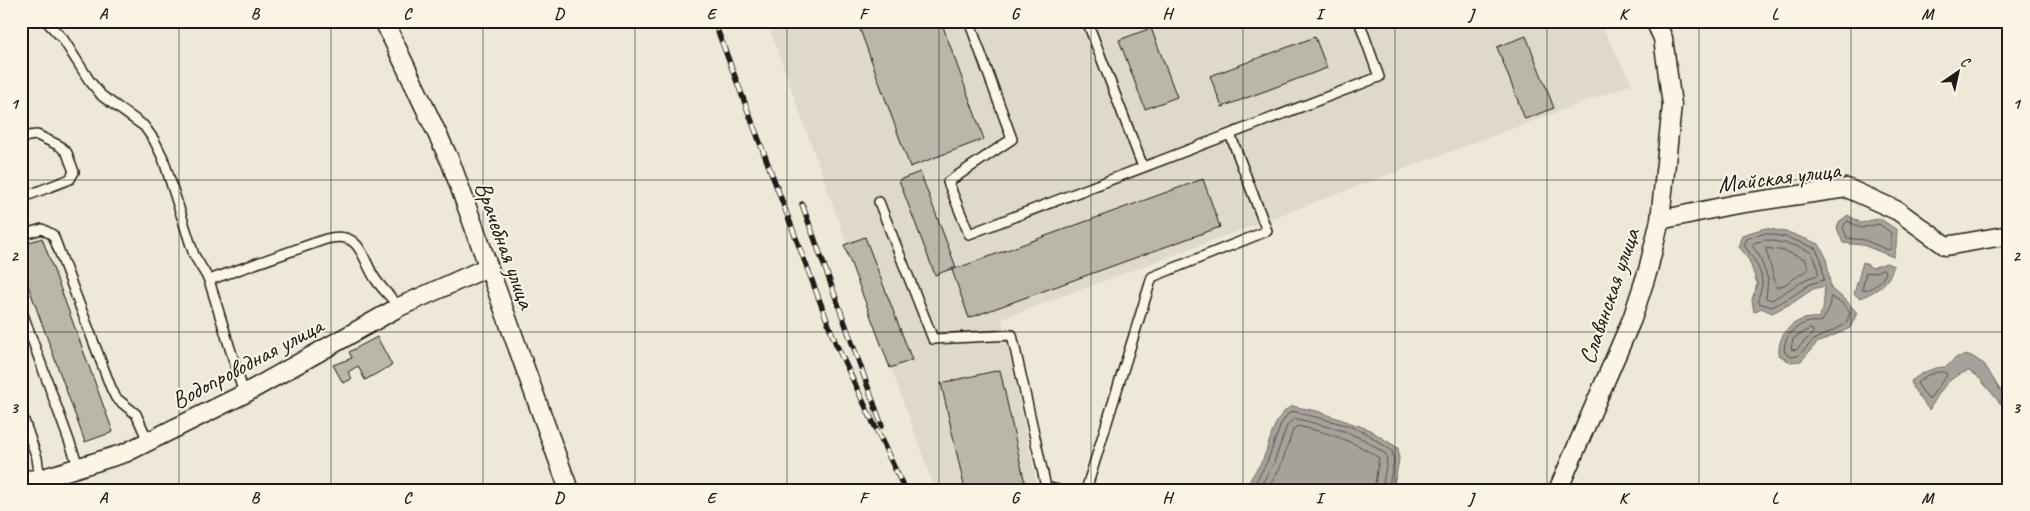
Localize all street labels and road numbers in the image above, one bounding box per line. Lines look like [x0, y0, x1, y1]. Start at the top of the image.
street label: Майская улица [1716, 154, 1843, 199]
street label: Врачебная улица [468, 177, 542, 314]
street label: Славянская улица [1572, 223, 1647, 368]
street label: Водопроводная улица [166, 310, 330, 415]

